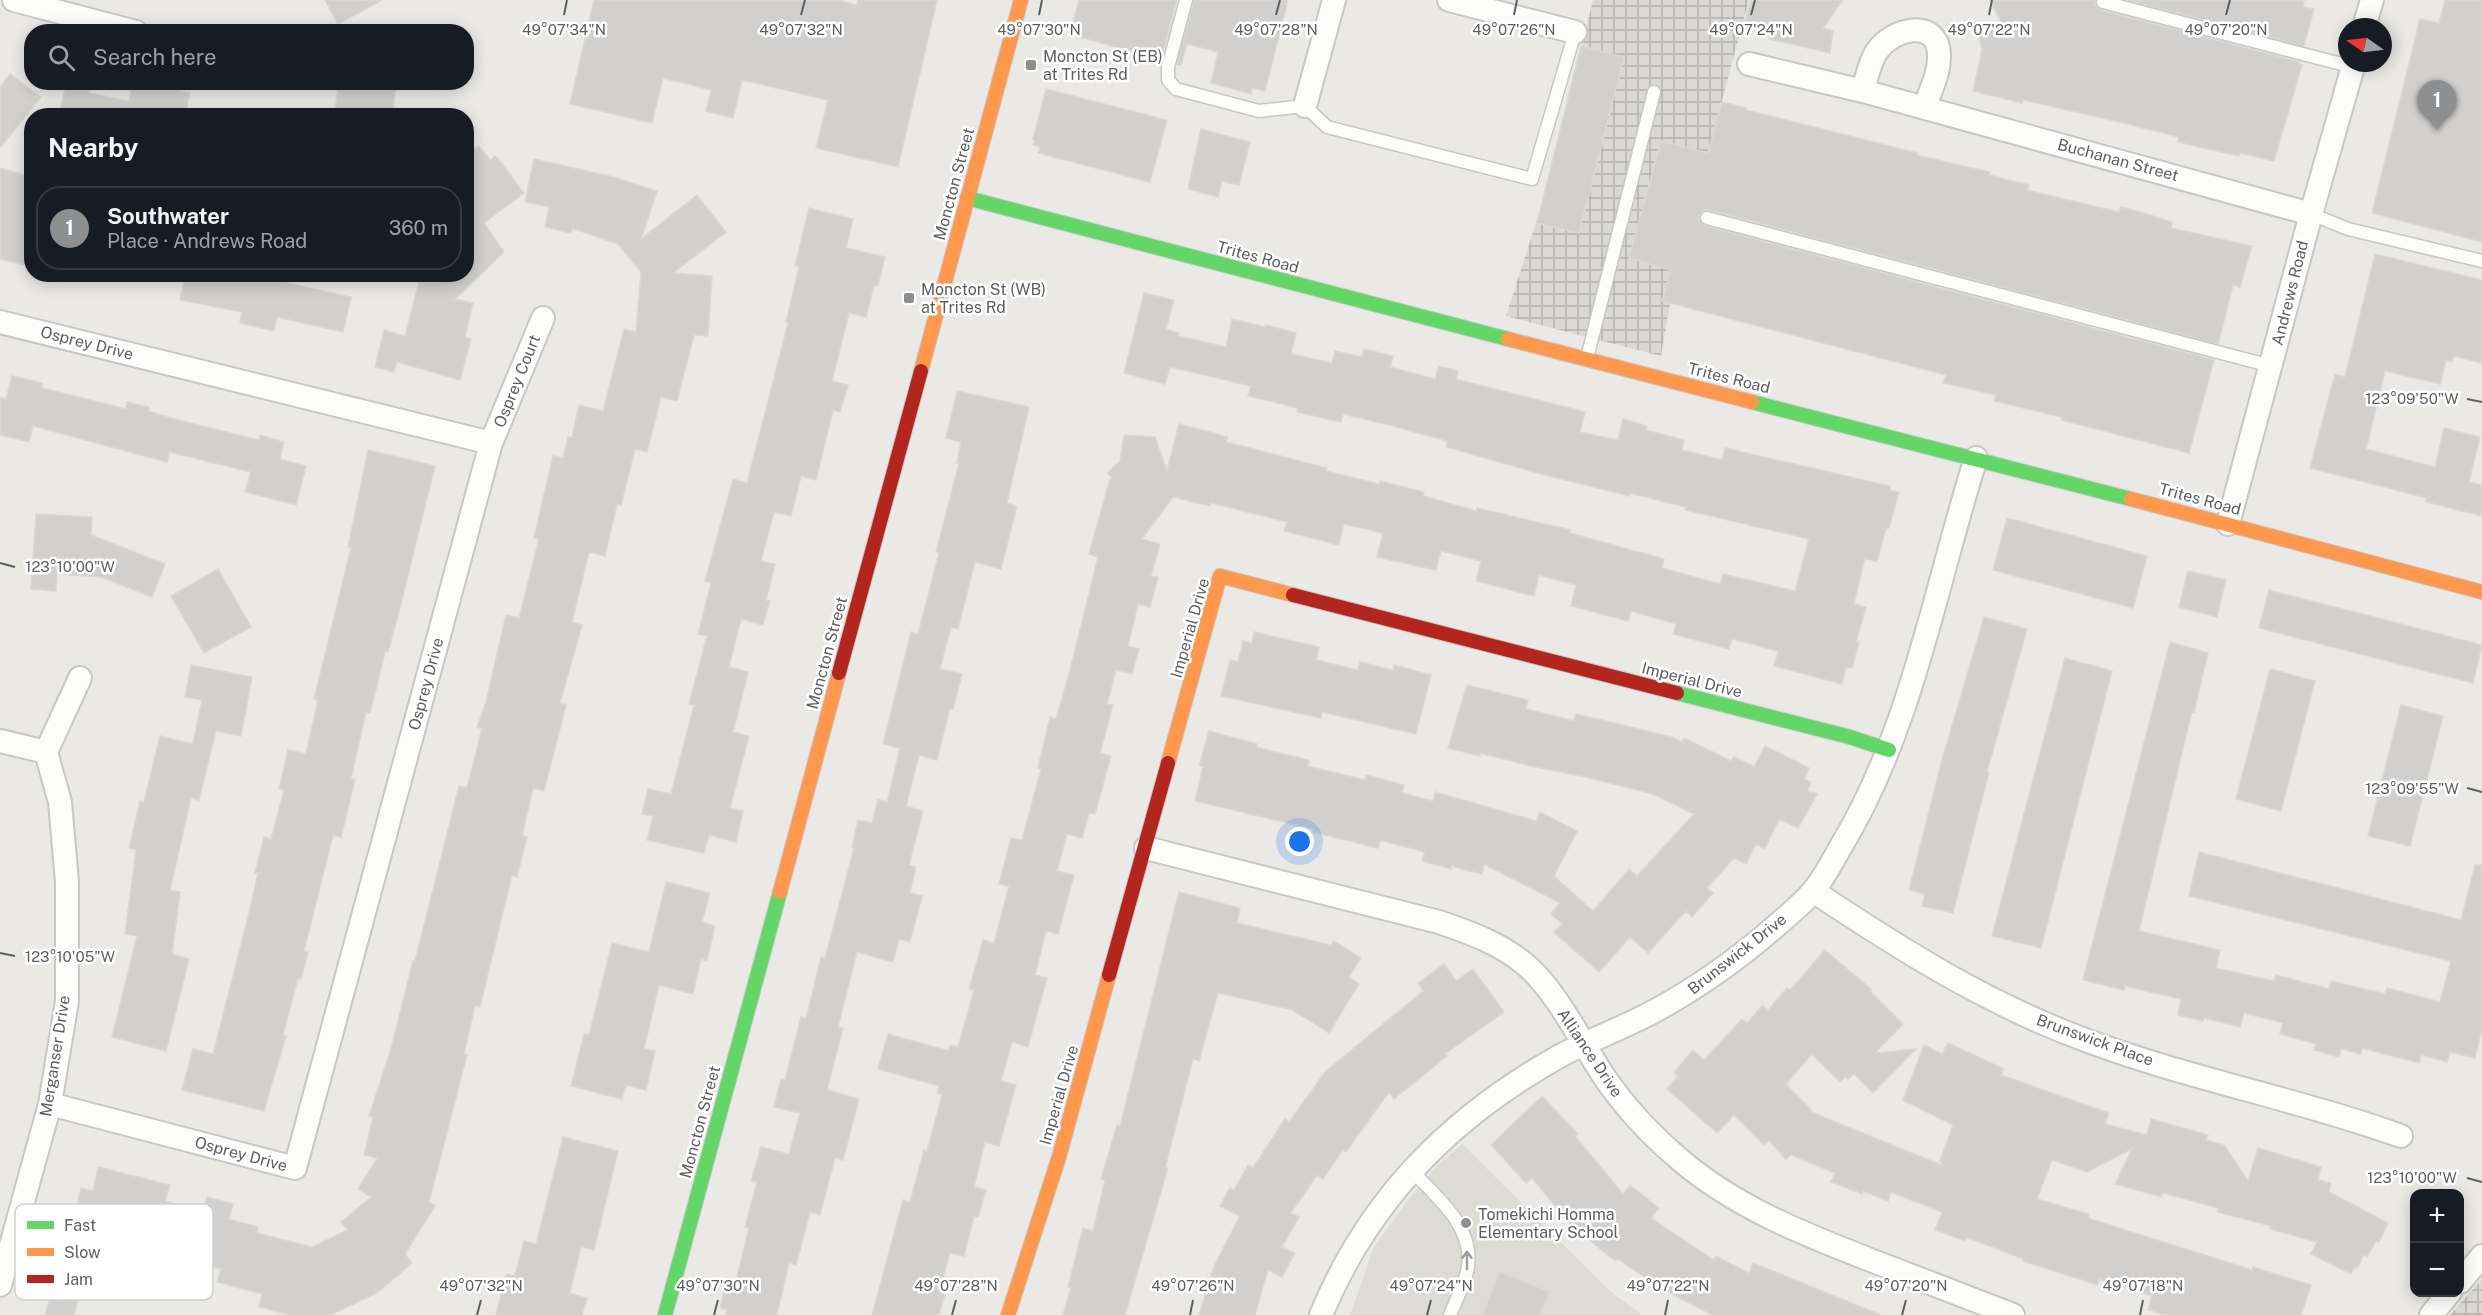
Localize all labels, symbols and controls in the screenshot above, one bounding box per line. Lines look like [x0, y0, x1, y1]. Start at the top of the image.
north arrow [2338, 18, 2392, 72]
text: 49°07'34"N [522, 21, 606, 38]
text: 49°07'32"N [759, 21, 843, 38]
text: 49°07'30"N [997, 21, 1081, 38]
text: 49°07'28"N [1234, 21, 1318, 38]
text: 49°07'26"N [1472, 21, 1556, 38]
text: 49°07'24"N [1709, 21, 1793, 38]
text: 49°07'22"N [1948, 21, 2030, 38]
text: 49°07'20"N [2184, 21, 2268, 38]
search box [24, 24, 474, 90]
icon: search [45, 41, 78, 74]
text: Search here [93, 44, 217, 70]
place label: Moncton St (EB) at Trites Rd [1043, 47, 1163, 84]
marker: Moncton St (EB) at Trites Rd [1024, 58, 1038, 72]
pin: 1 [2418, 80, 2456, 130]
street label: Moncton Street [930, 126, 978, 242]
text: Nearby [48, 132, 138, 163]
street label: Buchanan Street [2055, 135, 2181, 185]
text: Southwater [107, 203, 229, 229]
text: 1 [65, 216, 74, 240]
text: 360 m [389, 216, 448, 240]
text: Place · Andrews Road [107, 229, 307, 253]
street label: Trites Road [1215, 237, 1301, 277]
street label: Andrews Road [2268, 239, 2312, 347]
place label: Moncton St (WB) at Trites Rd [921, 280, 1046, 317]
marker: Moncton St (WB) at Trites Rd [902, 291, 916, 305]
street label: Osprey Drive [39, 322, 135, 364]
street label: Osprey Court [490, 332, 544, 430]
street label: Trites Road [1686, 359, 1772, 397]
text: 123°09'50"W [2365, 390, 2459, 407]
street label: Trites Road [2157, 479, 2243, 519]
text: 123°10'00"W [25, 558, 115, 575]
street label: Imperial Drive [1167, 576, 1213, 680]
street label: Moncton Street [803, 595, 851, 711]
street label: Osprey Drive [405, 636, 447, 732]
street label: Imperial Drive [1640, 658, 1744, 702]
text: 123°09'55"W [2365, 780, 2459, 797]
your location [1285, 827, 1314, 856]
street label: Brunswick Drive [1684, 910, 1790, 998]
text: 123°10'05"W [25, 948, 115, 965]
street label: Merganser Drive [36, 994, 74, 1118]
street label: Alliance Drive [1553, 1005, 1627, 1101]
street label: Brunswick Place [2034, 1010, 2156, 1070]
street label: Imperial Drive [1036, 1043, 1082, 1147]
street label: Moncton Street [676, 1064, 724, 1180]
street label: Osprey Drive [193, 1133, 289, 1175]
text: 123°10'00"W [2367, 1169, 2457, 1186]
map controls [2410, 1189, 2464, 1297]
button: + [2410, 1189, 2464, 1243]
legend [15, 1204, 213, 1300]
place label: Tomekichi Homma Elementary School [1478, 1205, 1619, 1242]
text: Fast [64, 1216, 96, 1235]
marker: Tomekichi Homma Elementary School [1459, 1216, 1473, 1230]
text: Slow [64, 1243, 101, 1262]
button: − [2410, 1243, 2464, 1297]
one-way arrow [1461, 1250, 1473, 1270]
text: Jam [64, 1270, 93, 1289]
text: 49°07'32"N [439, 1277, 523, 1294]
text: 49°07'30"N [676, 1277, 760, 1294]
text: 49°07'28"N [914, 1277, 998, 1294]
text: 49°07'26"N [1151, 1277, 1235, 1294]
text: 49°07'24"N [1389, 1277, 1473, 1294]
text: 49°07'22"N [1627, 1277, 1709, 1294]
text: 49°07'20"N [1864, 1277, 1948, 1294]
text: 49°07'18"N [2103, 1277, 2183, 1294]

